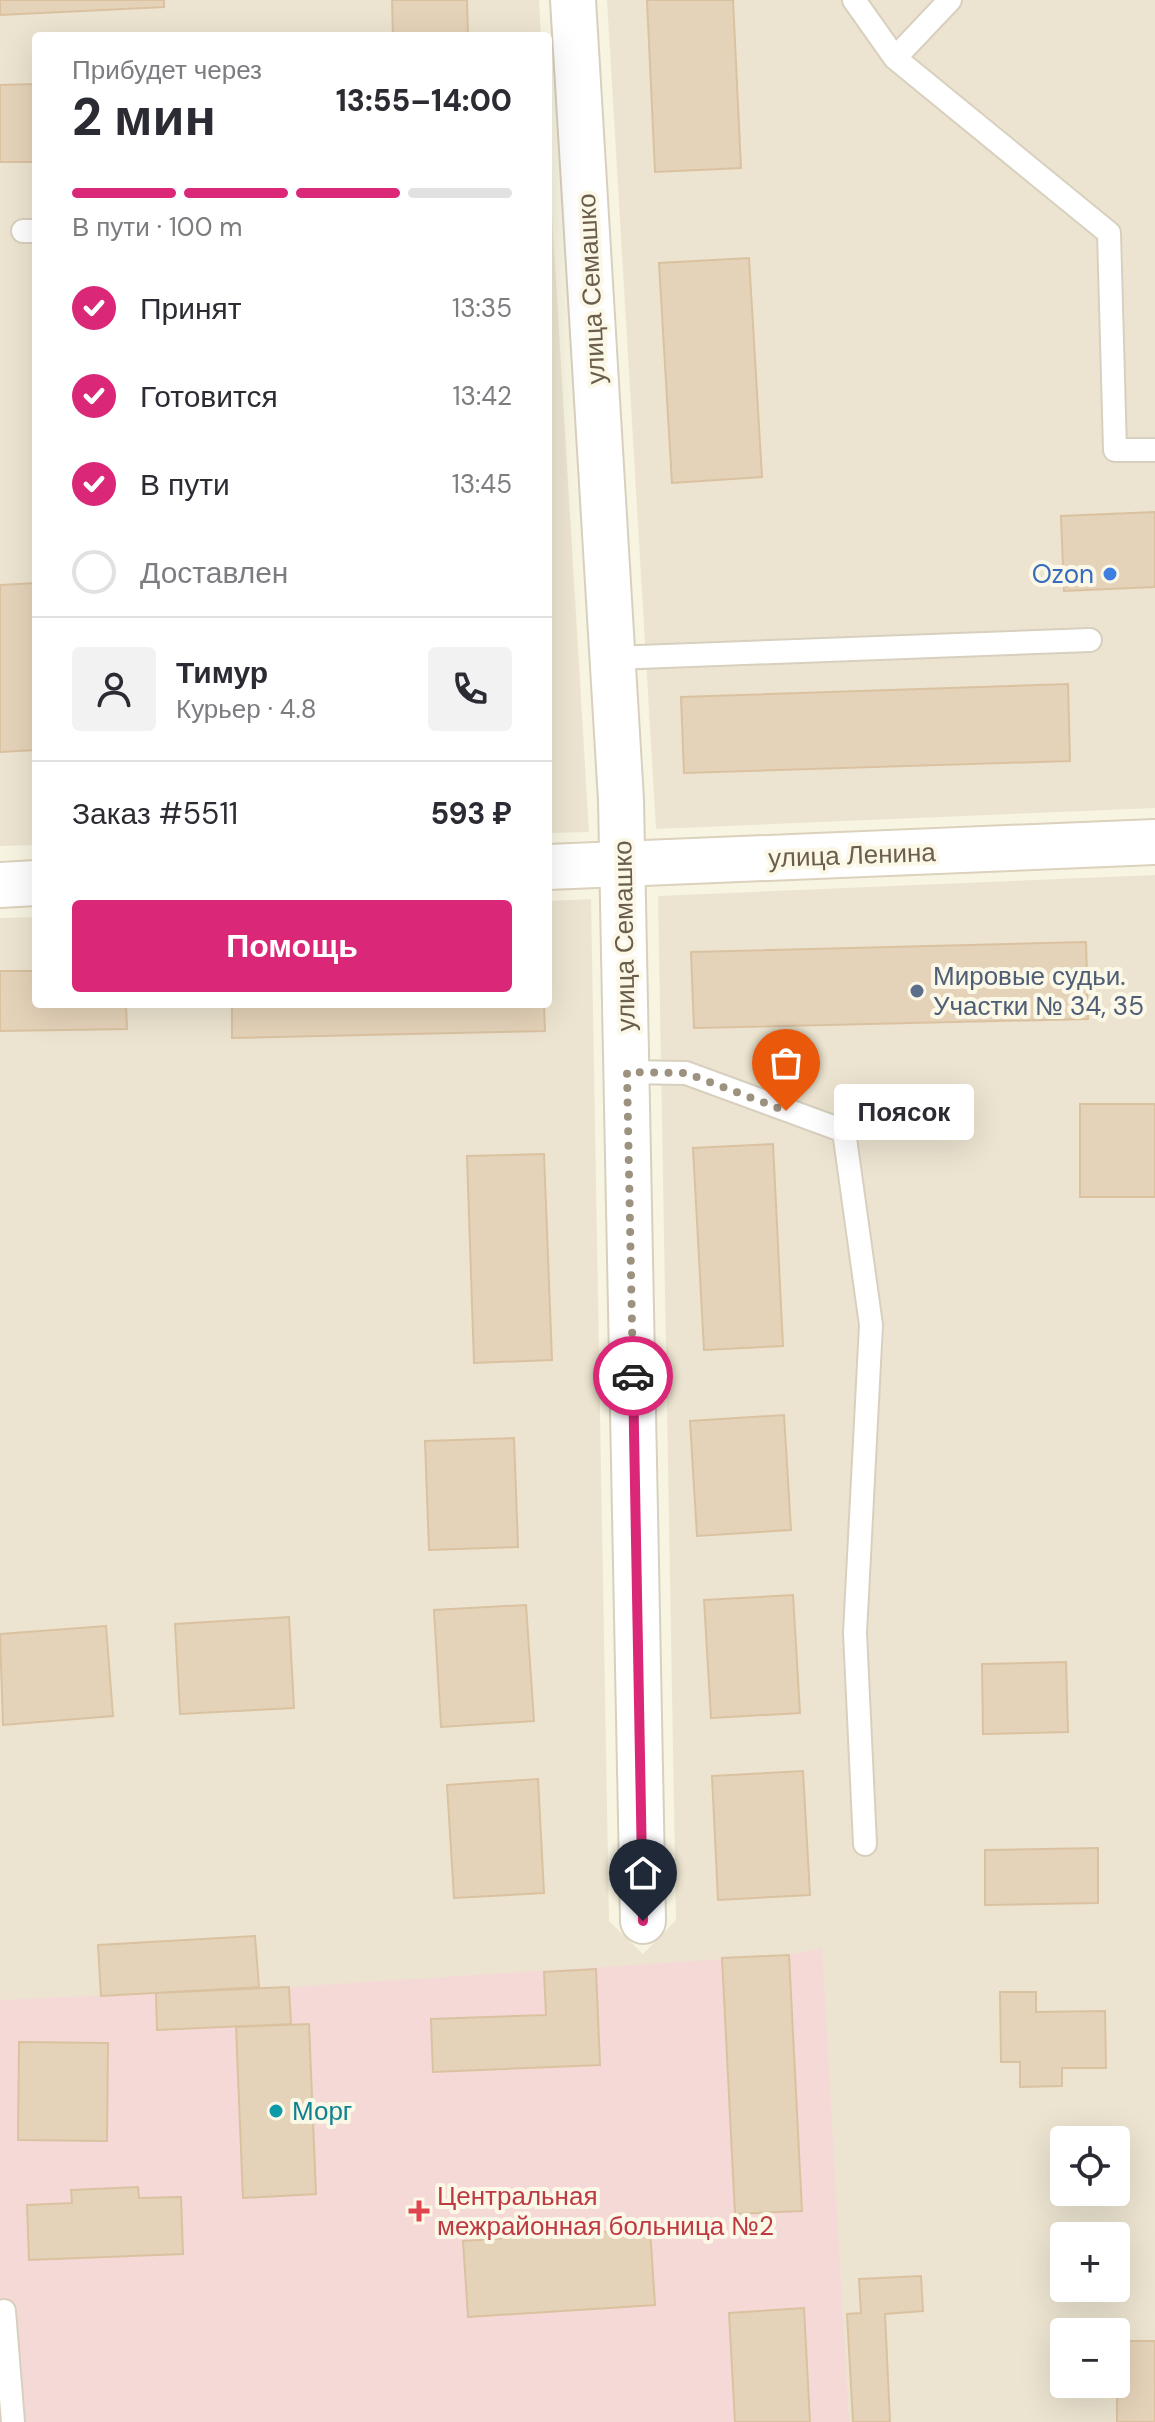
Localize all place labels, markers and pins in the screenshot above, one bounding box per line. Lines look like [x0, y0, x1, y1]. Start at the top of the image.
place label: Ozon [1032, 557, 1094, 591]
marker: Ozon [1101, 565, 1119, 583]
place label: Мировые судьи. Участки № 34, 35 [933, 959, 1144, 1023]
marker: Мировые судьи. Участки № 34, 35 [908, 982, 926, 1000]
pin [752, 1029, 820, 1111]
callout: Поясок [834, 1083, 974, 1139]
pin [609, 1839, 677, 1921]
place label: Морг [292, 2094, 352, 2128]
marker: Морг [267, 2102, 285, 2120]
place label: Центральная межрайонная больница №2 [437, 2179, 774, 2243]
marker: Центральная межрайонная больница №2 [408, 2200, 430, 2222]

